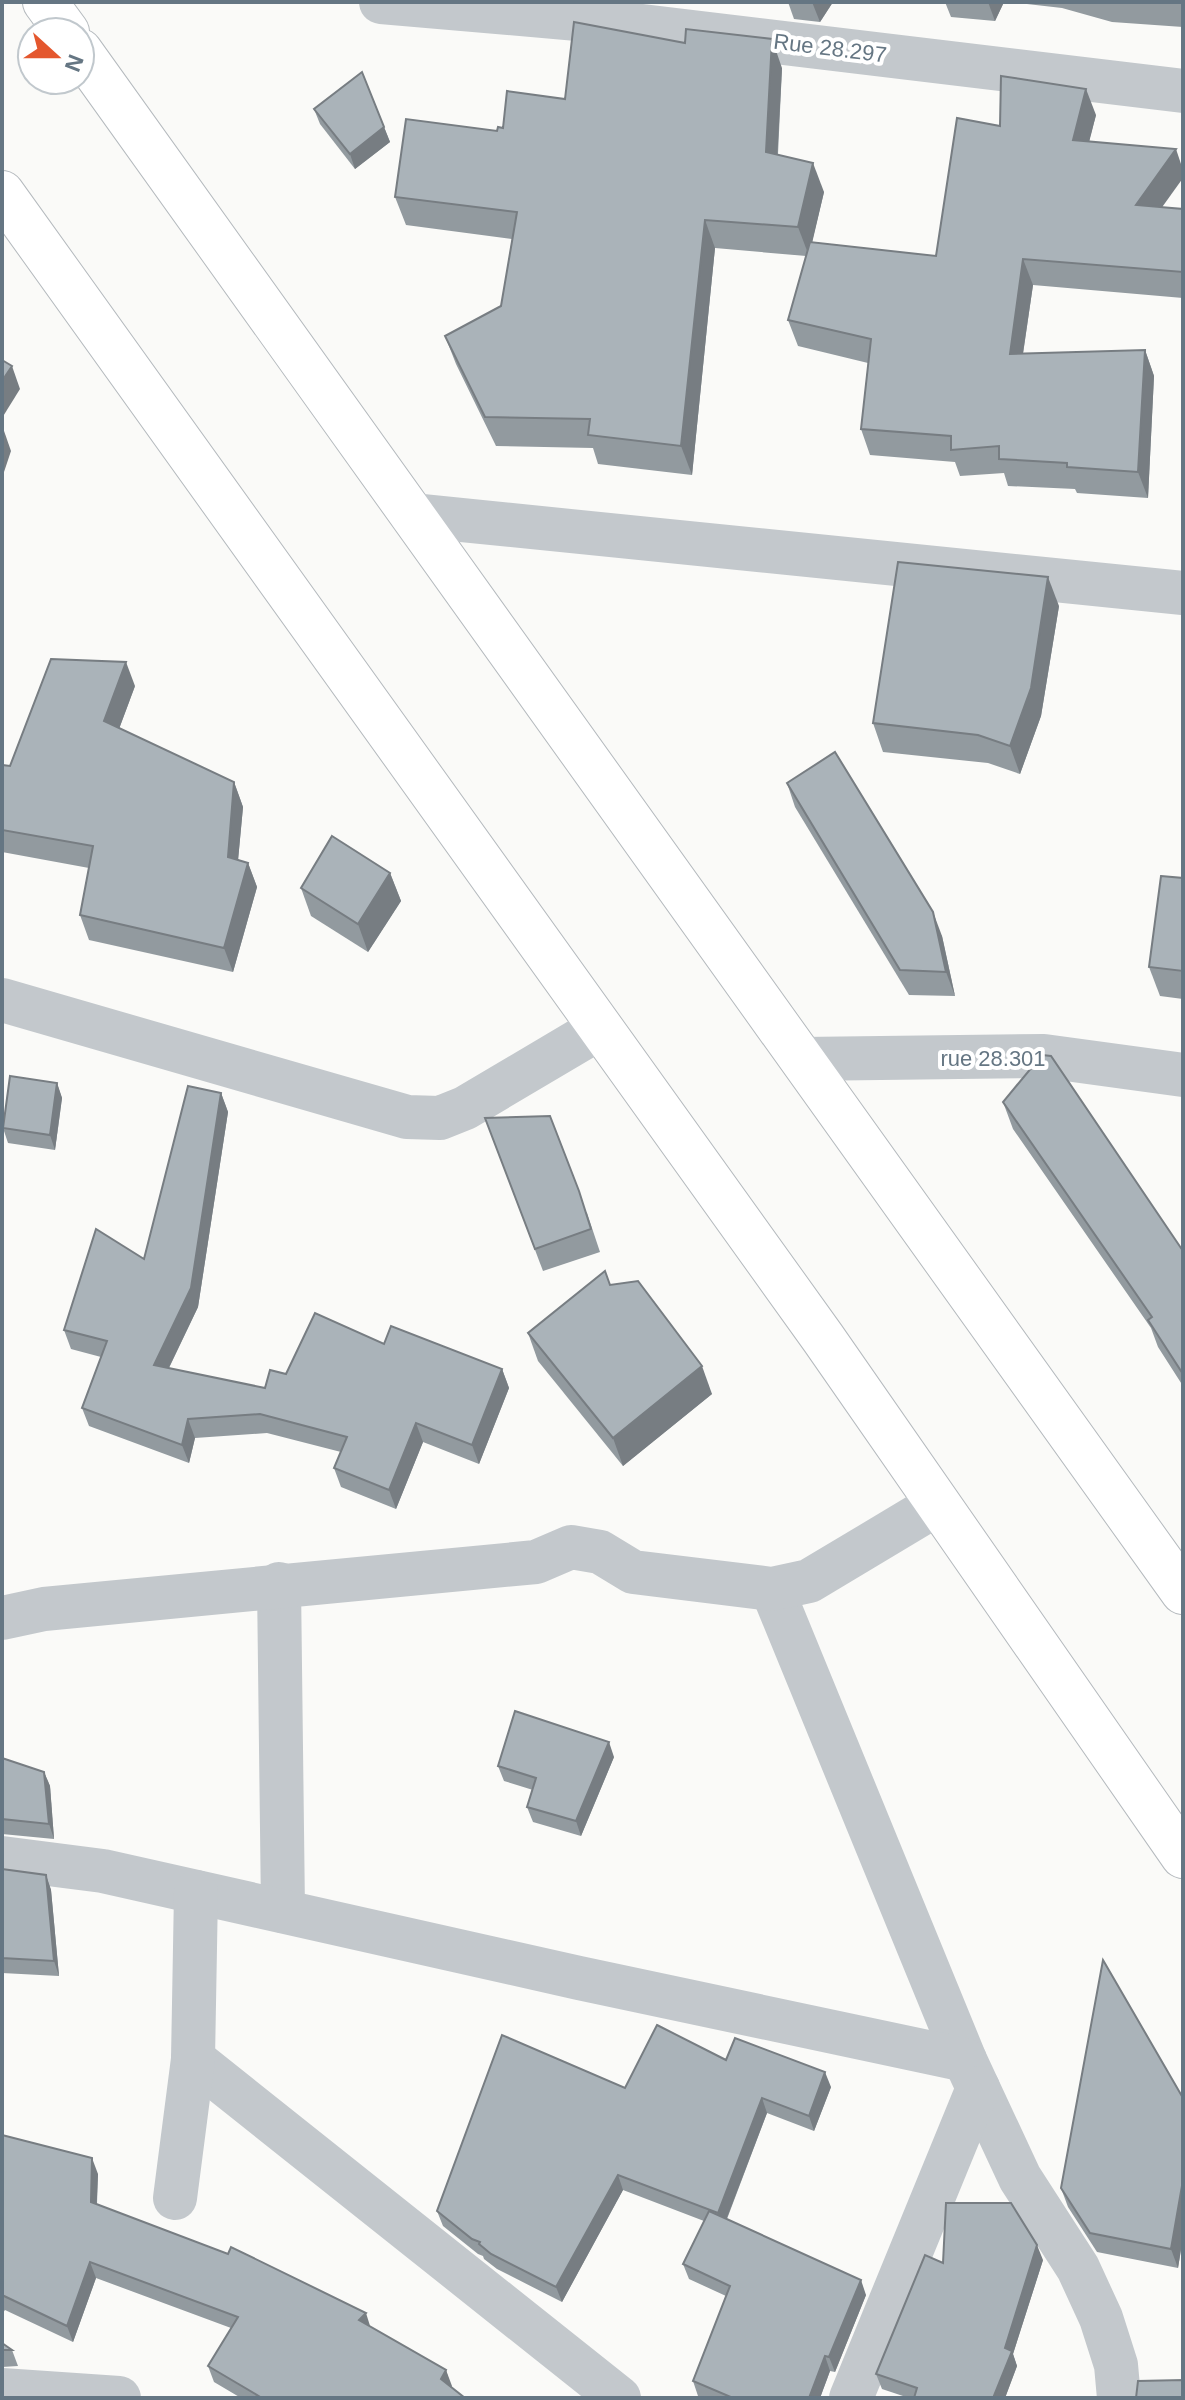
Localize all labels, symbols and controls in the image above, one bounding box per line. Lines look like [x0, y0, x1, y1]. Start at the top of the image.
north arrow [16, 16, 96, 96]
street label: Rue 28.297 [772, 29, 888, 67]
text: N [60, 51, 89, 75]
street label: rue 28.301 [940, 1046, 1046, 1071]

